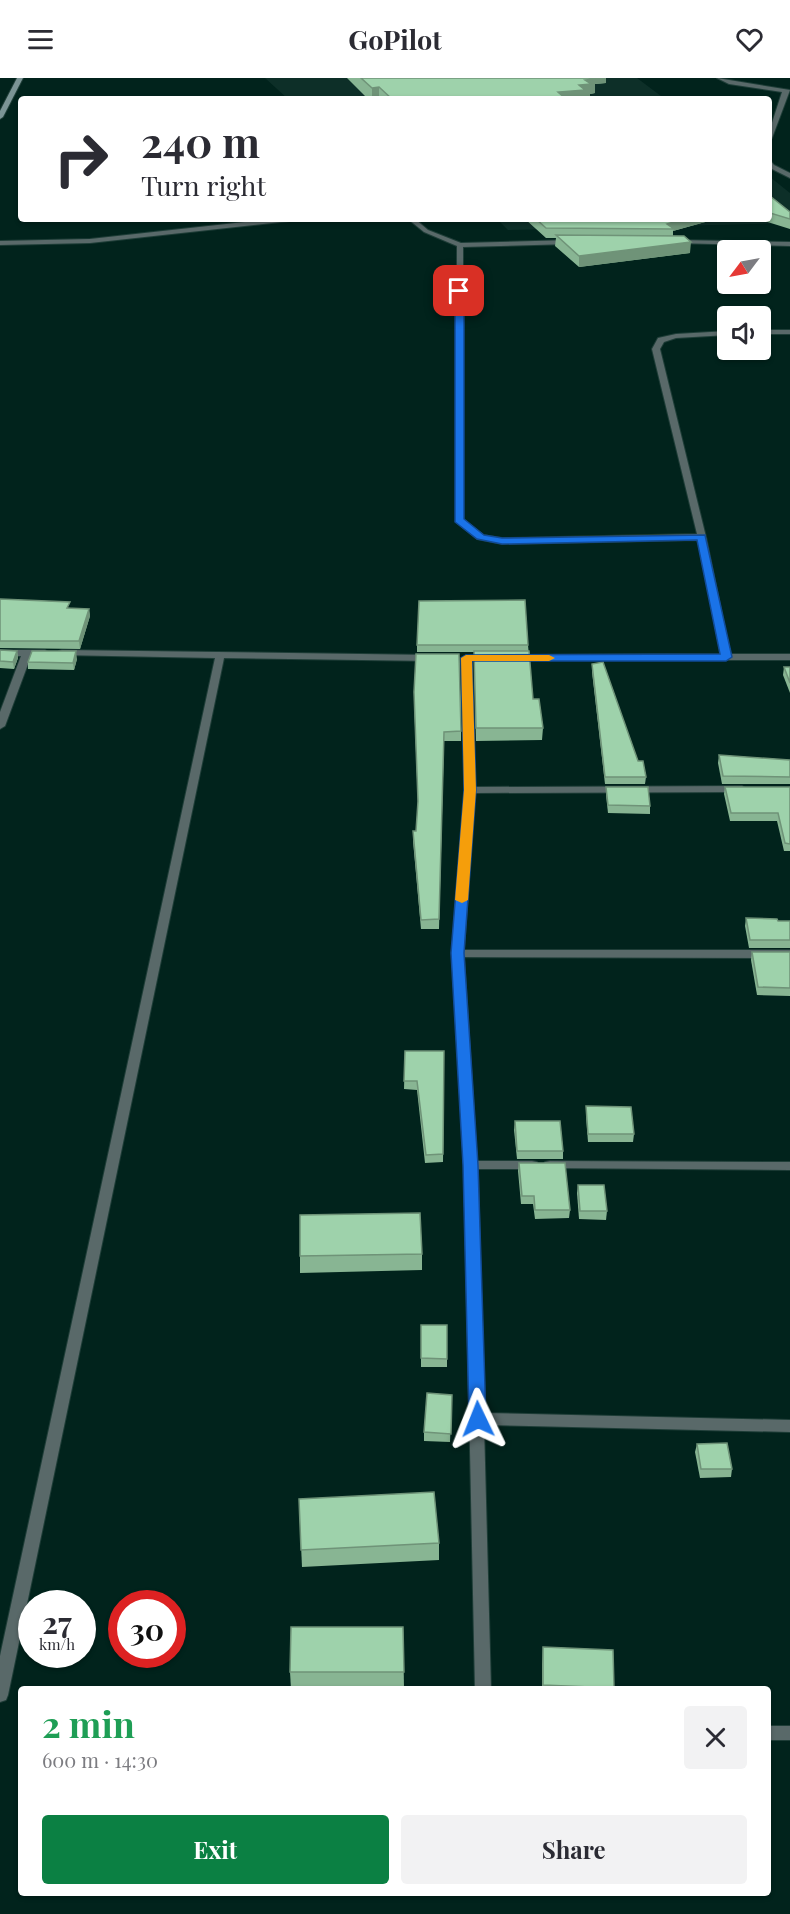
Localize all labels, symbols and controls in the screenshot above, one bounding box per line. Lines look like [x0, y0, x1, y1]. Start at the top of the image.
text: GoPilot [348, 21, 442, 57]
icon: menu [24, 23, 57, 56]
icon: heart [733, 23, 766, 56]
text: 240 m [141, 113, 260, 169]
icon: right [42, 120, 120, 198]
text: Turn right [141, 167, 266, 203]
north arrow [717, 240, 771, 294]
map controls [717, 240, 771, 360]
pin [433, 265, 484, 316]
icon: arrive [442, 274, 475, 307]
button: sound [717, 306, 771, 360]
position arrow [446, 1387, 510, 1451]
speed limit sign: 30 [108, 1590, 186, 1668]
text: 27 [42, 1602, 72, 1642]
text: km/h [39, 1634, 75, 1654]
text: 2 min [42, 1699, 135, 1747]
button: close [684, 1706, 747, 1769]
text: 600 m · 14:30 [42, 1746, 158, 1773]
button: Exit [42, 1815, 389, 1884]
button: Share [401, 1815, 747, 1884]

